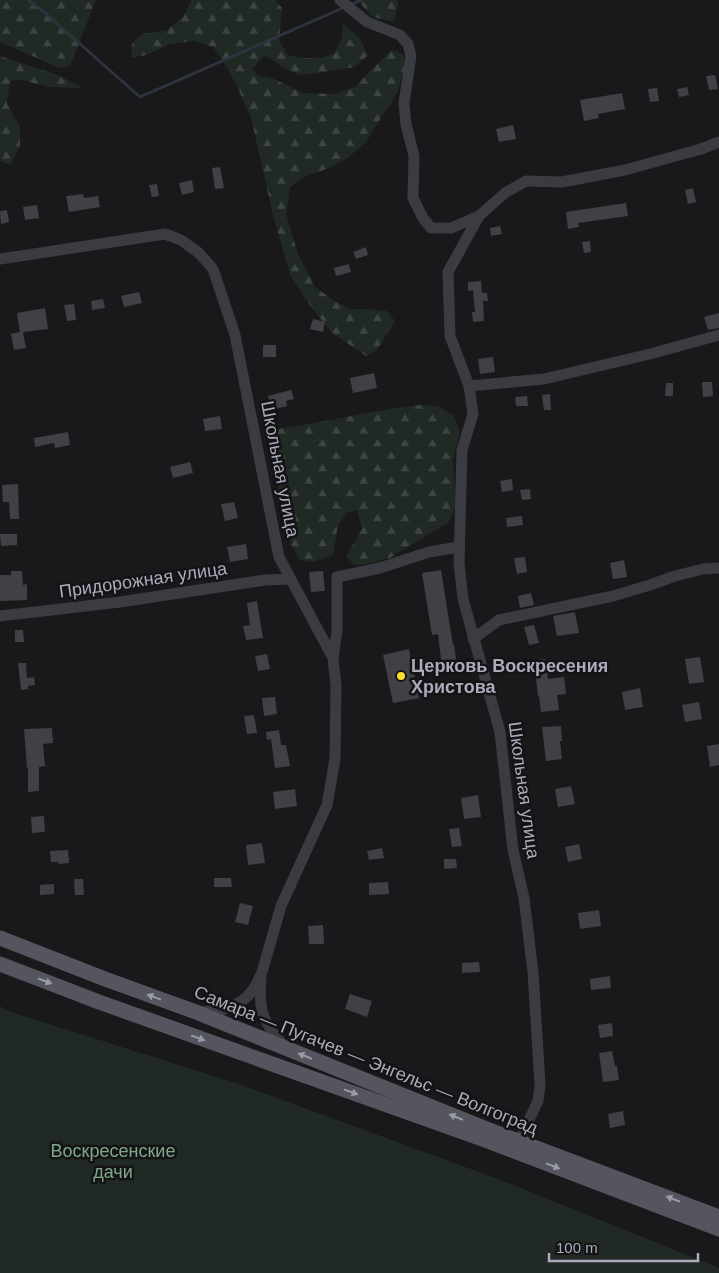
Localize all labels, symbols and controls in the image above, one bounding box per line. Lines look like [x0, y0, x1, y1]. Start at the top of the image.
street label: Школьная улица [257, 399, 303, 540]
street label: Придорожная улица [58, 558, 229, 602]
place label: Церковь Воскресения Христова [411, 656, 608, 697]
marker: Церковь Воскресения Христова [395, 670, 407, 682]
street label: Школьная улица [504, 720, 544, 861]
one-way arrow [38, 978, 53, 986]
street label: Самара — Пугачев — Энгельс — Волгоград [191, 982, 541, 1139]
one-way arrow [146, 993, 161, 1001]
one-way arrow [191, 1034, 206, 1042]
one-way arrow [297, 1052, 312, 1060]
one-way arrow [344, 1088, 359, 1096]
one-way arrow [448, 1113, 463, 1121]
park label: Воскресенские дачи [51, 1141, 175, 1182]
one-way arrow [546, 1162, 561, 1170]
one-way arrow [666, 1195, 681, 1202]
scale bar [549, 1230, 698, 1262]
text: 100 m [556, 1239, 598, 1256]

